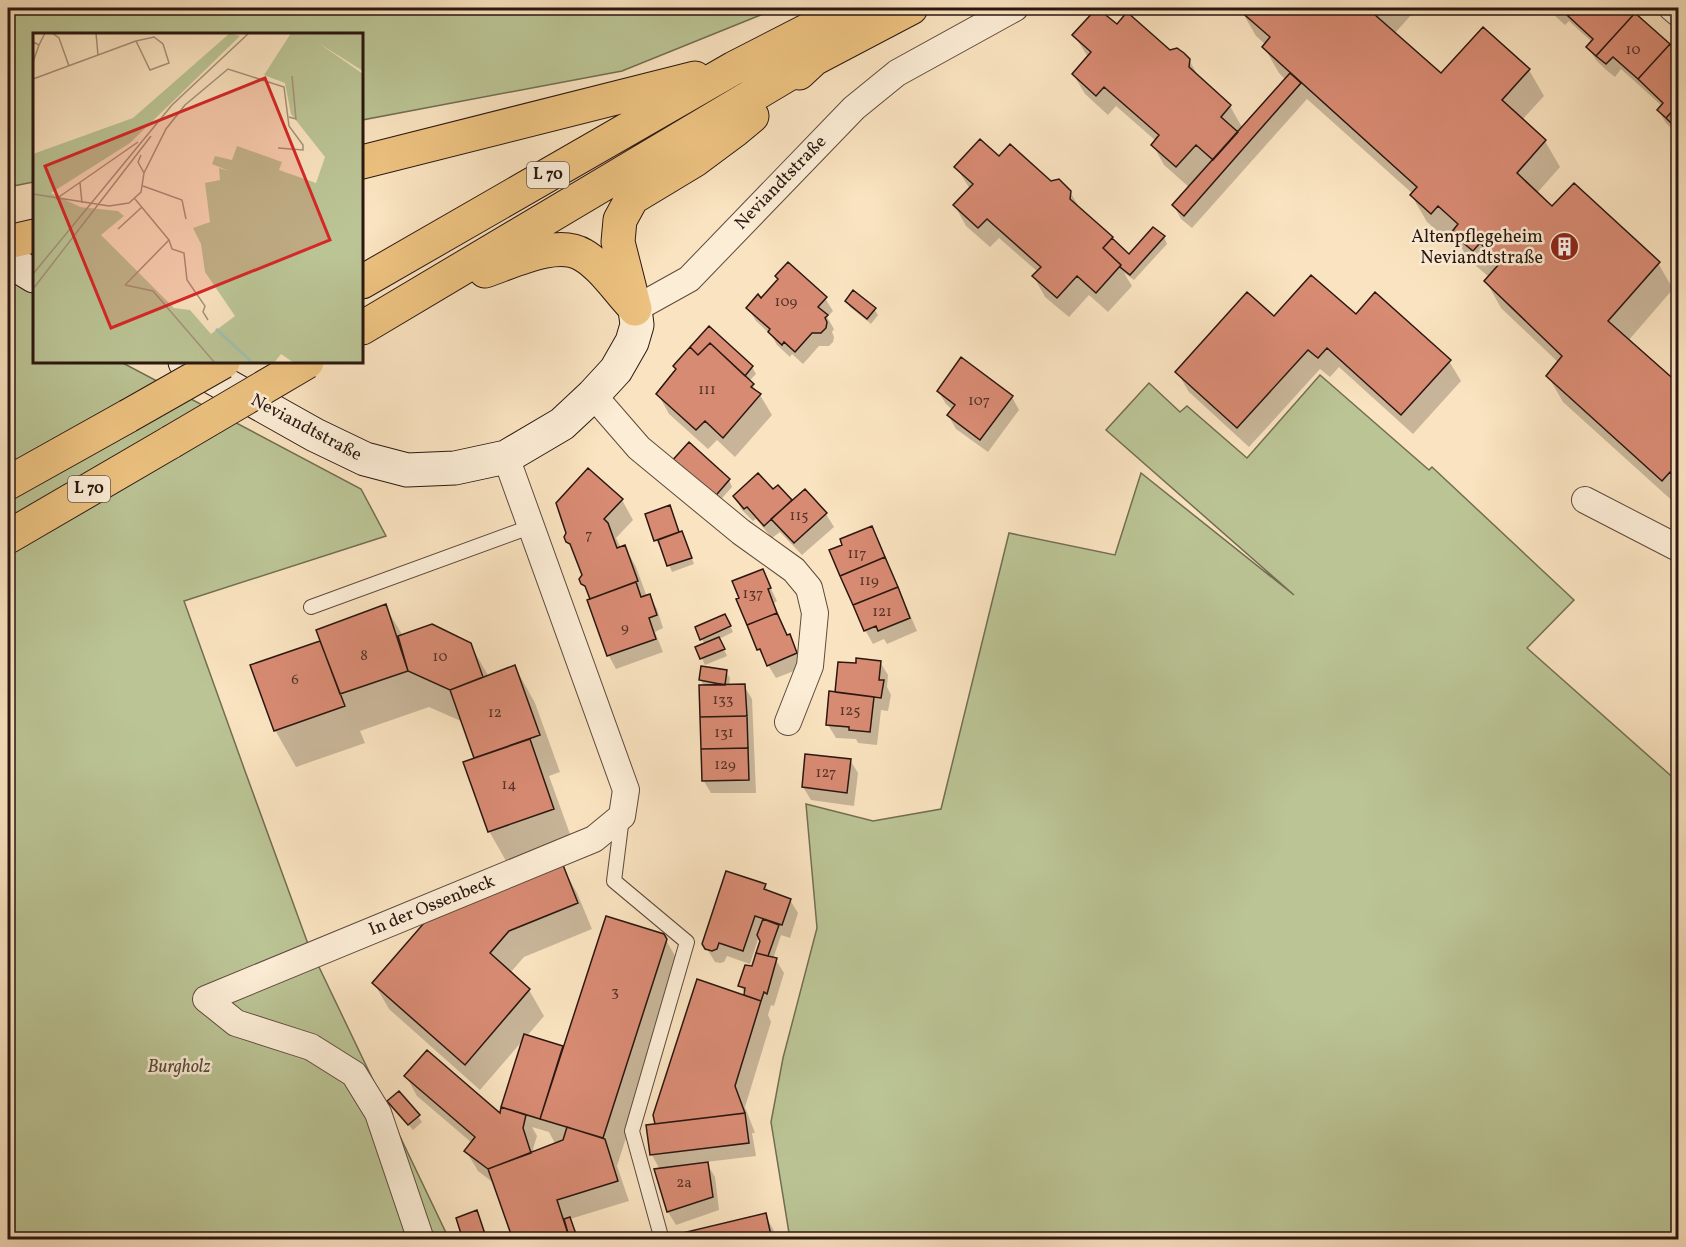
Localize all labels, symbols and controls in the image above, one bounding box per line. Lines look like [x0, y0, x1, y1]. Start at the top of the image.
inset map [33, 33, 363, 363]
house number: 10 [1626, 40, 1640, 61]
street label: Neviandtstraße [729, 130, 833, 236]
road number: L 70 [527, 162, 569, 188]
place label: Altenpflegeheim Neviandtstraße [1411, 225, 1543, 271]
building icon: Altenpflegeheim Neviandtstraße [1548, 231, 1580, 263]
house number: 109 [775, 292, 798, 313]
house number: 111 [698, 380, 716, 401]
street label: Neviandtstraße [246, 388, 366, 468]
house number: 107 [968, 391, 990, 412]
road number: L 70 [68, 476, 110, 502]
house number: 115 [790, 506, 808, 527]
house number: 7 [585, 525, 593, 546]
house number: 117 [848, 544, 866, 565]
house number: 119 [859, 571, 879, 592]
house number: 137 [743, 584, 763, 605]
house number: 121 [872, 602, 892, 623]
house number: 9 [621, 618, 629, 639]
house number: 8 [360, 646, 368, 667]
house number: 10 [433, 647, 447, 668]
house number: 6 [291, 670, 299, 691]
house number: 133 [712, 690, 734, 711]
house number: 125 [839, 701, 861, 722]
house number: 12 [488, 703, 502, 724]
house number: 131 [714, 723, 734, 744]
house number: 129 [714, 755, 736, 776]
house number: 127 [816, 763, 836, 784]
house number: 14 [502, 775, 516, 796]
street label: In der Ossenbeck [365, 869, 499, 943]
house number: 3 [611, 982, 619, 1003]
park label: Burgholz [148, 1055, 210, 1080]
house number: 2a [676, 1173, 692, 1194]

